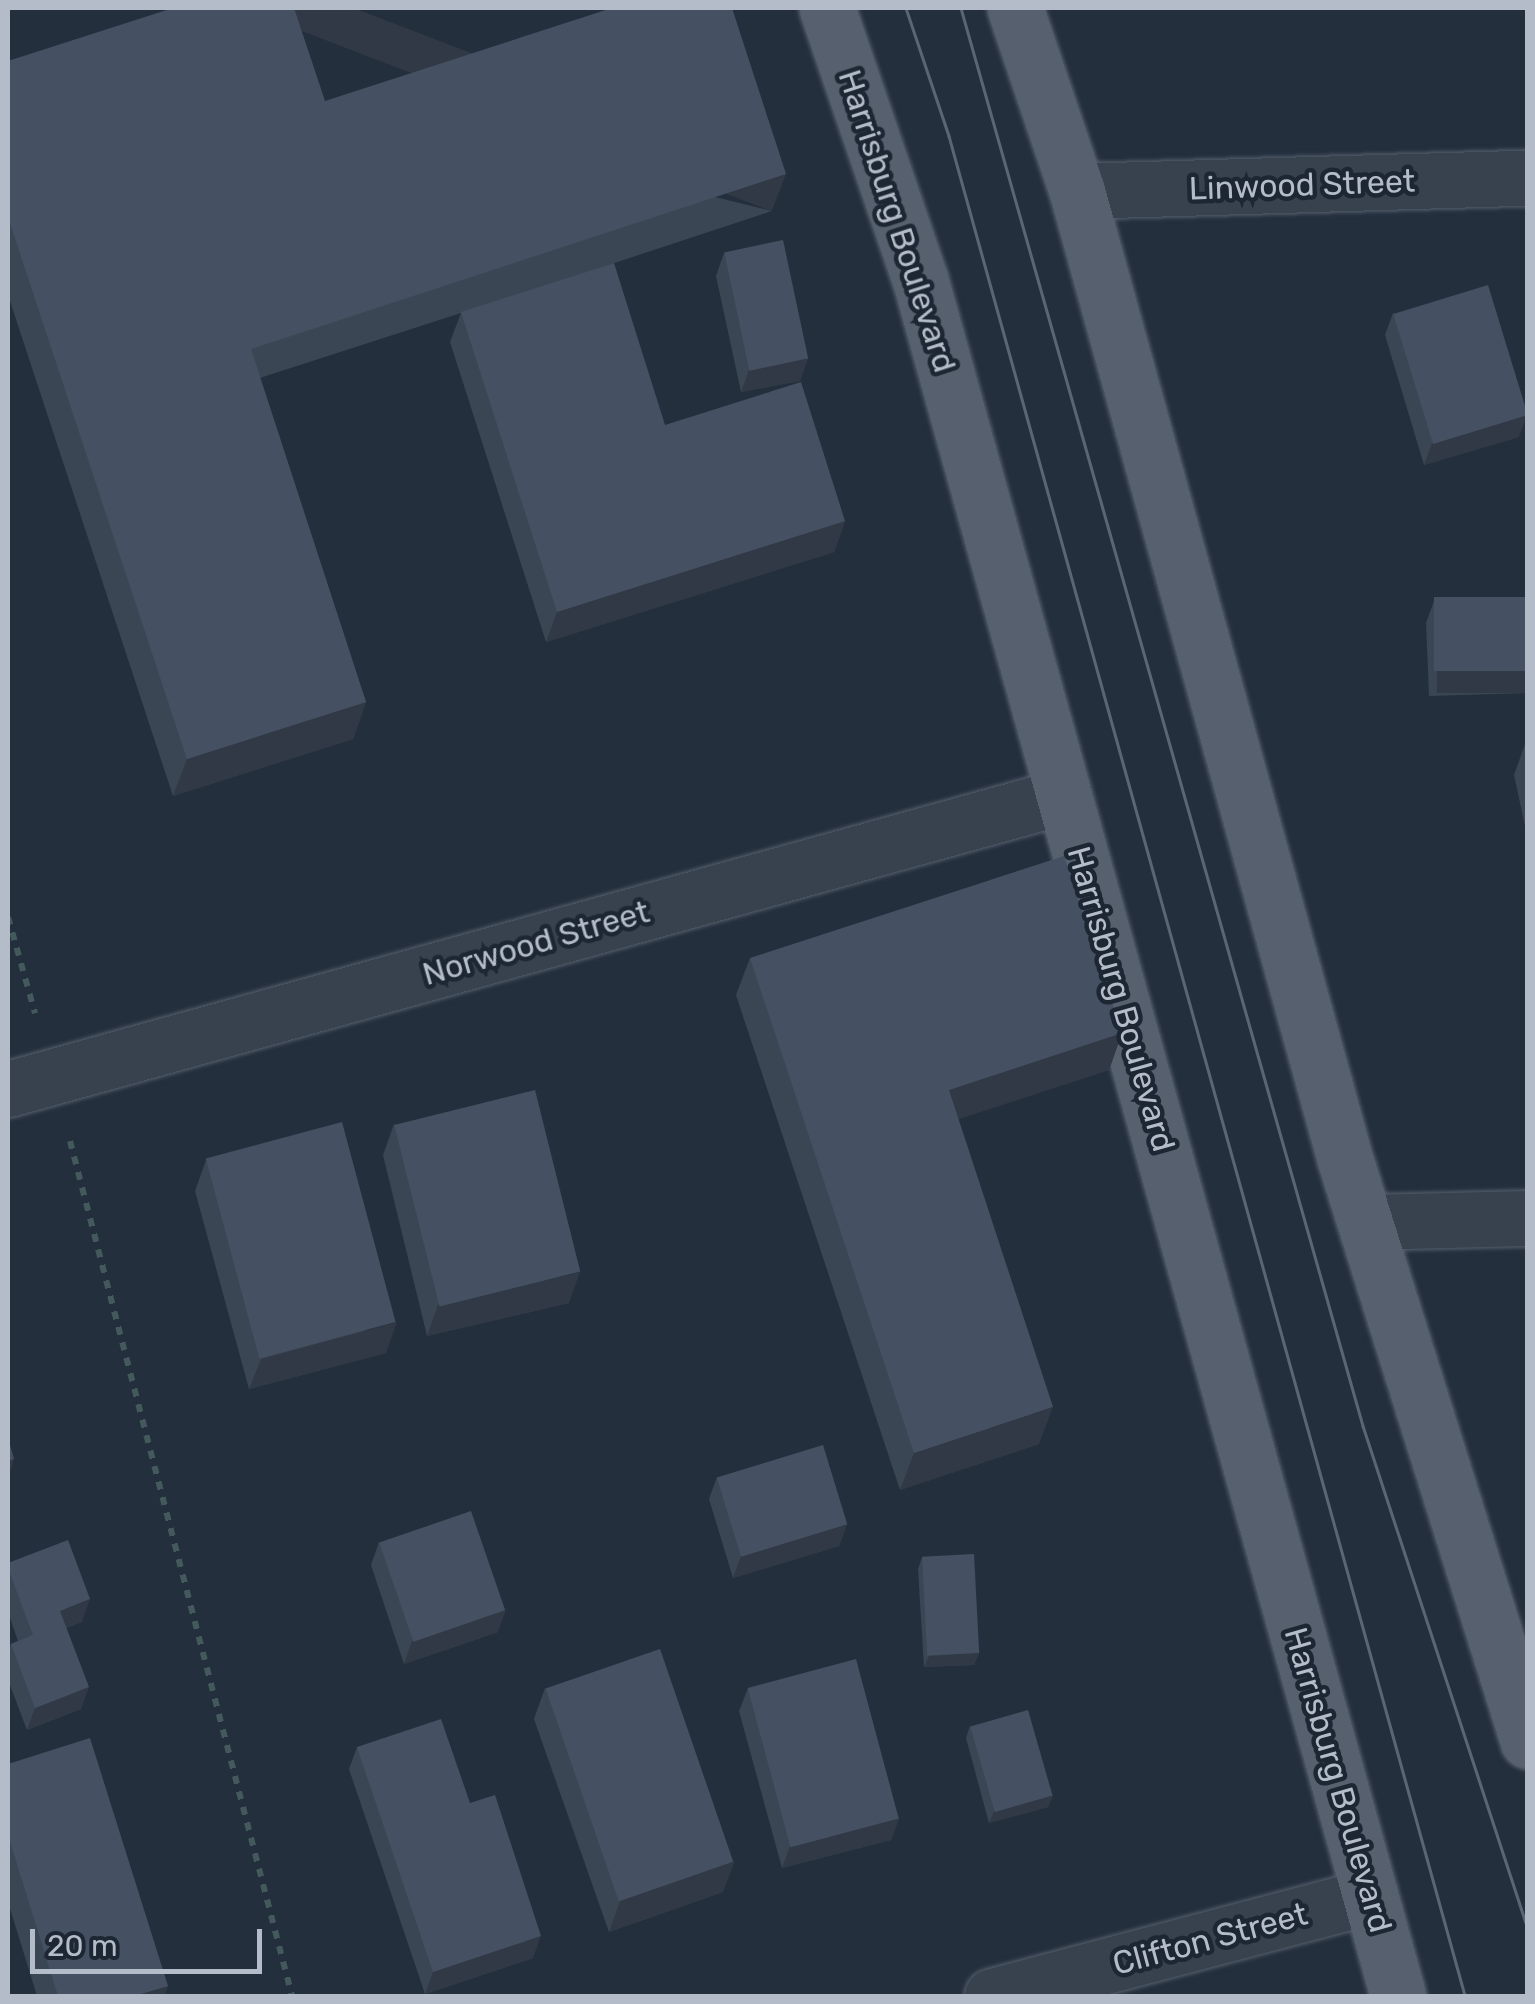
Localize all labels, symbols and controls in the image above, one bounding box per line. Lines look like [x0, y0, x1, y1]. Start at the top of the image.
street label: Harrisburg Boulevard [830, 65, 964, 377]
street label: Linwood Street [1188, 162, 1416, 208]
street label: Harrisburg Boulevard [1059, 842, 1183, 1156]
street label: Norwood Street [418, 892, 654, 994]
street label: Harrisburg Boulevard [1276, 1623, 1400, 1937]
street label: Clifton Street [1109, 1895, 1311, 1983]
scale bar [35, 1909, 268, 1971]
text: 20 m [47, 1928, 118, 1964]

